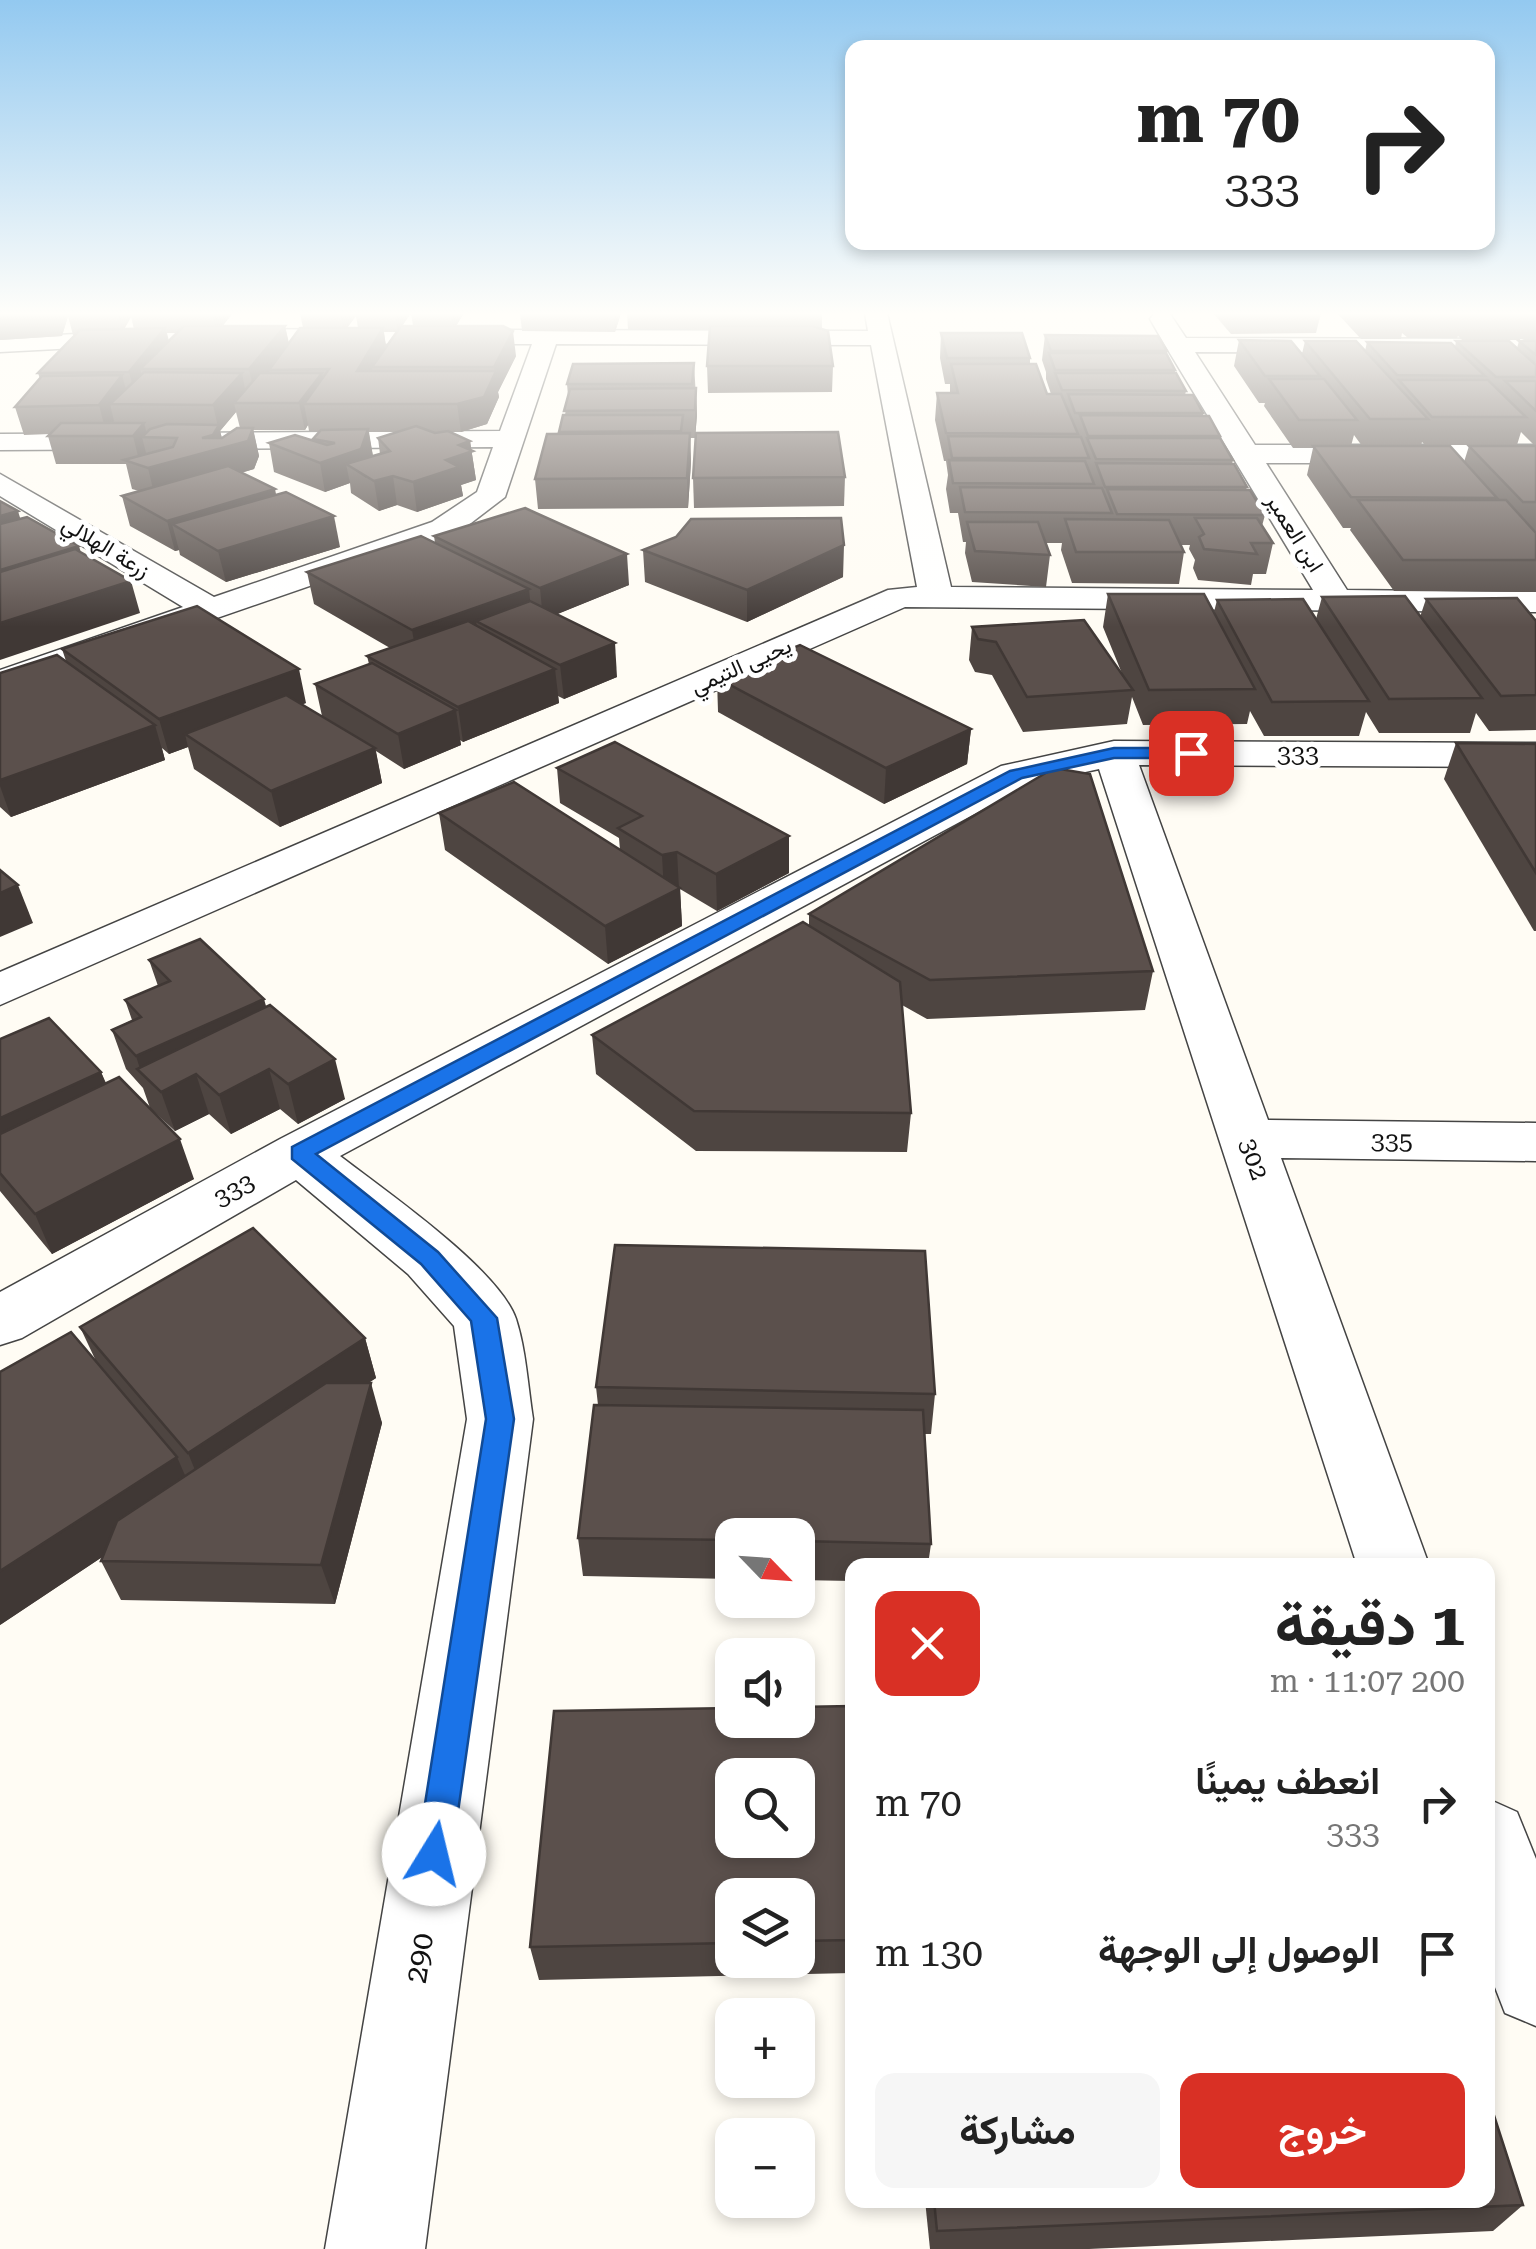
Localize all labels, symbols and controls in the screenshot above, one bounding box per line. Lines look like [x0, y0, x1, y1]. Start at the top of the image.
text: 70 m [1136, 77, 1300, 159]
icon: right [1335, 80, 1465, 210]
text: 333 [1224, 161, 1300, 214]
street label: ابن العمير [1260, 489, 1329, 577]
street label: زرعة الهلالي [55, 511, 154, 588]
street label: يحيى التيمي [687, 633, 797, 705]
pin [1149, 711, 1234, 796]
icon: arrive [1164, 726, 1219, 781]
street label: 333 [1277, 740, 1319, 769]
street label: 335 [1371, 1126, 1413, 1156]
street label: 302 [1233, 1134, 1275, 1184]
street label: 333 [209, 1167, 259, 1213]
north arrow [715, 1518, 815, 1618]
map controls [715, 1518, 815, 2218]
text: 1 دقيقة [1275, 1589, 1465, 1660]
button: close [875, 1591, 980, 1696]
button: sound [715, 1638, 815, 1738]
text: 200 m · 11:07 [1270, 1662, 1465, 1700]
button: search [715, 1758, 815, 1858]
text: انعطف يمينًا [1195, 1759, 1380, 1803]
icon: right [1410, 1776, 1465, 1831]
text: 70 m [875, 1781, 962, 1825]
position arrow [382, 1802, 486, 1906]
text: 333 [1326, 1814, 1380, 1852]
button: layers [715, 1878, 815, 1978]
icon: arrive [1410, 1926, 1465, 1981]
text: الوصول إلى الوجهة [1098, 1928, 1380, 1972]
street label: 290 [398, 1930, 440, 1986]
text: 130 m [875, 1931, 983, 1975]
button: + [715, 1998, 815, 2098]
button: مشاركة [875, 2073, 1160, 2188]
button: خروج [1180, 2073, 1465, 2188]
button: − [715, 2118, 815, 2218]

